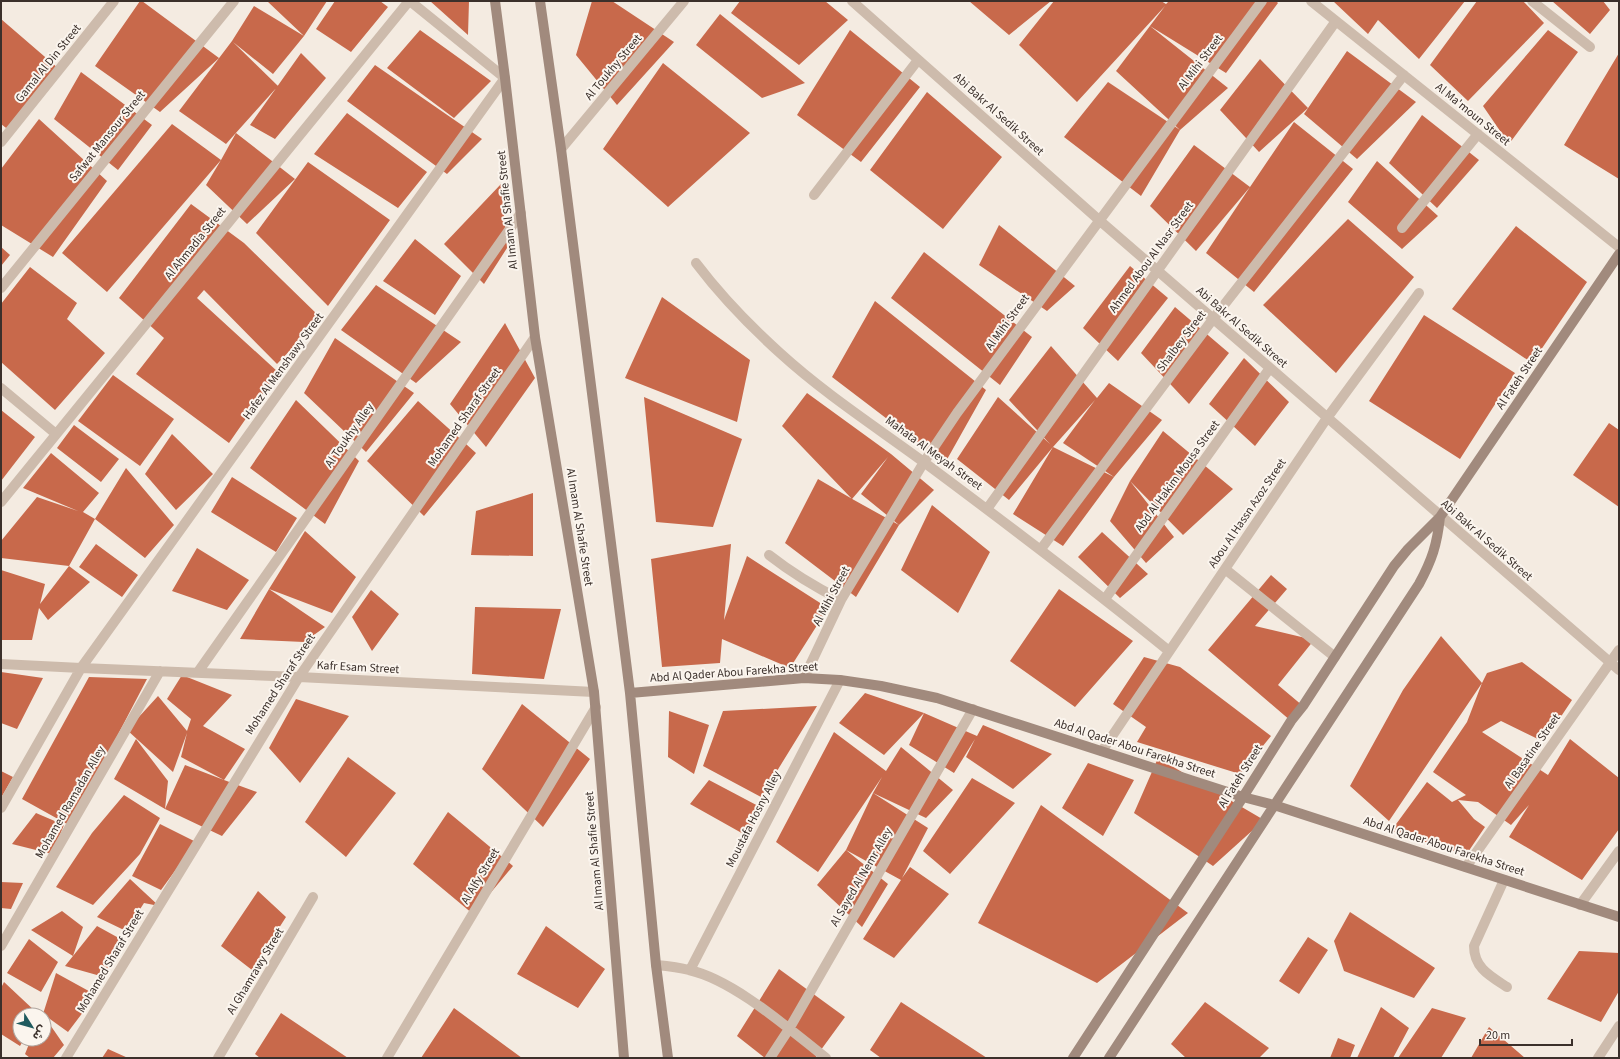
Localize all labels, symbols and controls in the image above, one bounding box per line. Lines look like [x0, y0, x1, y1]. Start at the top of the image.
street label: Gamal Al Din Street [11, 21, 85, 106]
street label: Al Toukhy Street [581, 31, 646, 104]
street label: Al Mihi Street [1174, 31, 1227, 94]
street label: Abi Bakr Al Sedik Street [950, 69, 1048, 160]
street label: Al Ma'moun Street [1432, 79, 1514, 150]
street label: Safwat Mansour Street [65, 87, 150, 186]
street label: Al Imam Al Shafie Street [493, 150, 522, 270]
street label: Ahmed Abou Al Nasr Street [1105, 198, 1198, 317]
street label: Al Ahmadia Street [161, 203, 230, 283]
street label: Abi Bakr Al Sedik Street [1192, 283, 1291, 372]
street label: Al Mihi Street [981, 291, 1034, 354]
street label: Shalbey Street [1153, 307, 1210, 375]
street label: Hafez Al Menshawy Street [239, 309, 328, 423]
street label: Al Fateh Street [1492, 344, 1547, 413]
street label: Mohamed Sharaf Street [424, 364, 505, 470]
street label: Al Toukhy Alley [321, 399, 378, 471]
street label: Mahata Al Meyah Street [882, 412, 986, 495]
street label: Abd Al Hakim Mousa Street [1131, 417, 1224, 536]
street label: Abou Al Hassn Azoz Street [1204, 455, 1291, 571]
street label: Al Imam Al Shafie Street [562, 467, 597, 587]
street label: Abi Bakr Al Sedik Street [1437, 496, 1536, 585]
street label: Al Mihi Street [809, 563, 854, 629]
street label: Mohamed Sharaf Street [241, 630, 320, 738]
street label: Kafr Esam Street [316, 657, 400, 678]
street label: Abd Al Qader Abou Farekha Street [649, 658, 819, 687]
street label: Al Basatine Street [1500, 710, 1565, 792]
street label: Abd Al Qader Abou Farekha Street [1052, 714, 1218, 783]
street label: Al Fateh Street [1214, 741, 1267, 811]
street label: Mohamed Ramadan Alley [31, 742, 110, 862]
street label: Moustafa Hosny Alley [722, 768, 785, 870]
street label: Al Imam Al Shafie Street [581, 791, 608, 911]
street label: Abd Al Qader Abou Farekha Street [1361, 812, 1527, 881]
street label: Al Sayed Al Nemr Alley [826, 824, 897, 930]
street label: Al Alfy Street [457, 845, 504, 908]
street label: Mohamed Sharaf Street [73, 906, 148, 1016]
street label: Al Ghamrawy Street [223, 925, 288, 1018]
north arrow [12, 1007, 52, 1047]
scale bar [1480, 1021, 1572, 1047]
text: ش [29, 1022, 50, 1043]
text: 20 m [1486, 1027, 1510, 1044]

